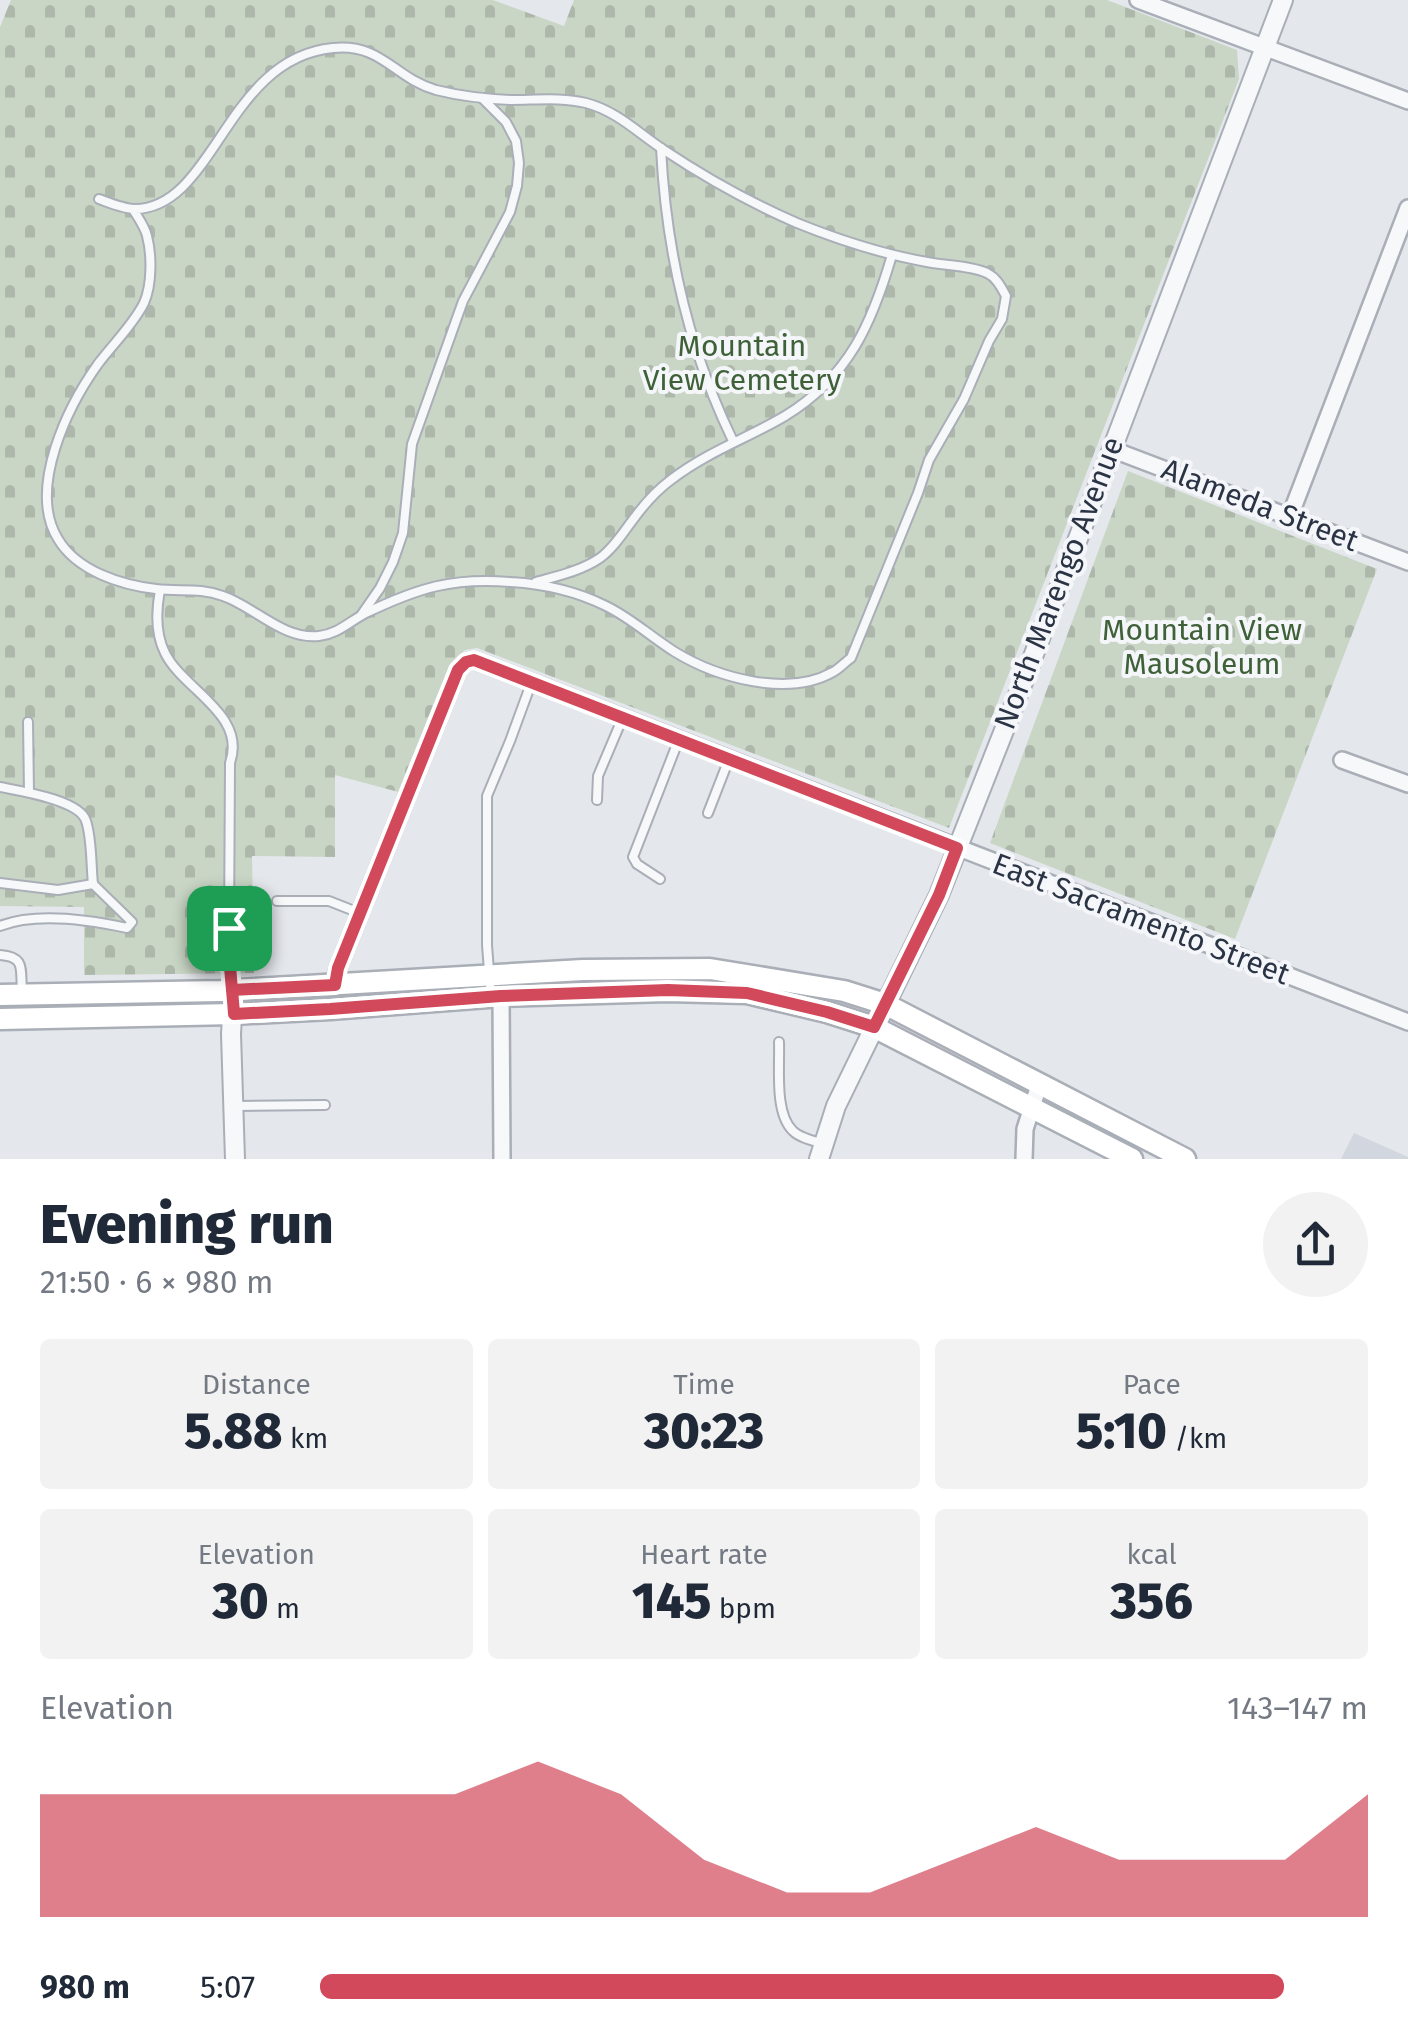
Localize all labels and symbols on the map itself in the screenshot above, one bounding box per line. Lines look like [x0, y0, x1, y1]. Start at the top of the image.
park label: Mountain View Cemetery [643, 328, 842, 398]
street label: North Marengo Avenue [987, 432, 1131, 734]
street label: Alameda Street [1157, 451, 1364, 559]
park label: Mountain View Mausoleum [1102, 612, 1302, 682]
street label: East Sacramento Street [987, 846, 1295, 992]
pin [187, 886, 272, 971]

